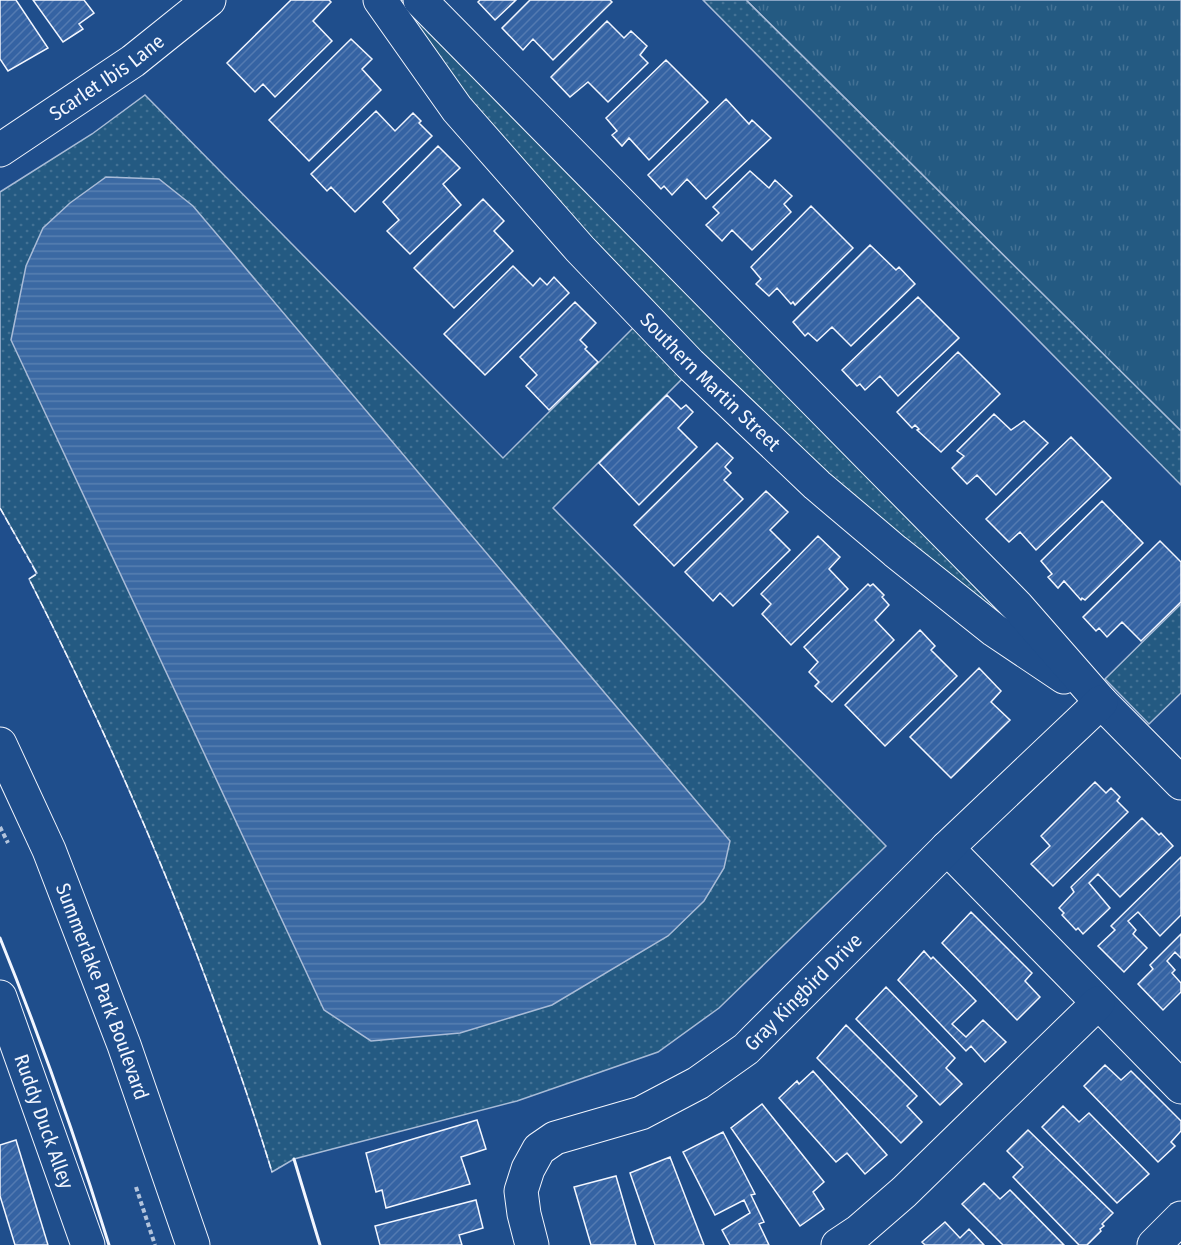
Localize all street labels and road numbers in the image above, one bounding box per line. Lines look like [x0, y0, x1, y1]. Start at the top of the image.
street label: Scarlet Ibis Lane [45, 29, 169, 126]
street label: Southern Martin Street [635, 308, 786, 456]
street label: Summerlake Park Boulevard [51, 880, 154, 1103]
street label: Gray Kingbird Drive [739, 928, 867, 1056]
street label: Ruddy Duck Alley [9, 1051, 79, 1192]

